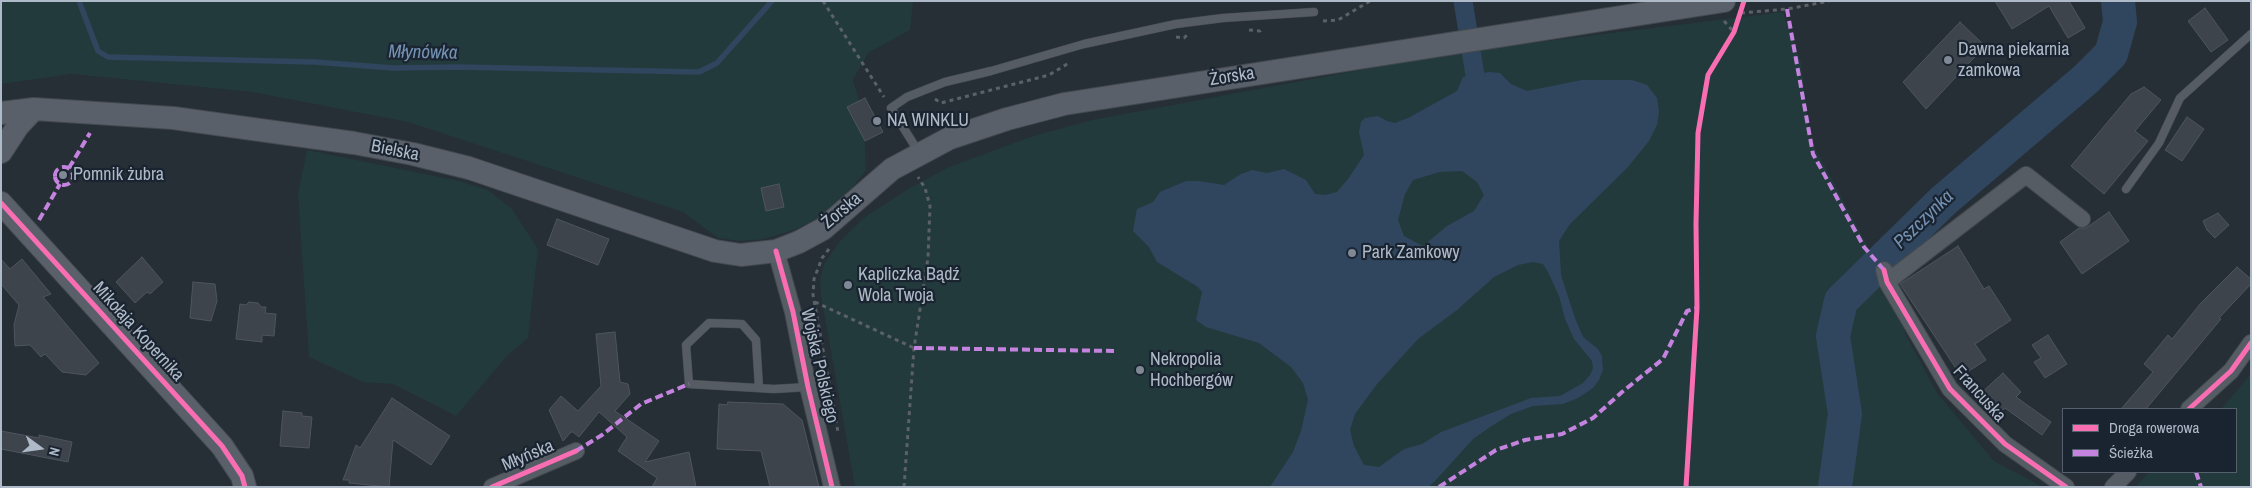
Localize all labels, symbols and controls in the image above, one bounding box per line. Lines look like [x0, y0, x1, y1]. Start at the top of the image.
place label: Dawna piekarnia zamkowa [1958, 39, 2070, 82]
water label: Młynówka [388, 41, 458, 65]
marker: Dawna piekarnia zamkowa [1942, 54, 1954, 66]
street label: Żorska [1208, 63, 1256, 91]
place label: NA WINKLU [887, 110, 969, 132]
marker: NA WINKLU [871, 115, 883, 127]
street label: Bielska [369, 136, 421, 166]
place label: Pomnik żubra [73, 164, 164, 186]
marker: Pomnik żubra [57, 169, 69, 181]
water label: Pszczynka [1889, 186, 1959, 254]
street label: Żorska [818, 188, 866, 234]
place label: Park Zamkowy [1362, 242, 1460, 264]
marker: Park Zamkowy [1346, 247, 1358, 259]
place label: Kapliczka Bądź Wola Twoja [858, 264, 960, 306]
street label: Mikołaja Kopernika [88, 278, 188, 386]
marker: Kapliczka Bądź Wola Twoja [842, 279, 854, 291]
street label: Wojska Polskiego [795, 307, 843, 425]
place label: Nekropolia Hochbergów [1150, 349, 1233, 392]
street label: Francuska [1948, 361, 2010, 427]
marker: Nekropolia Hochbergów [1134, 364, 1146, 376]
legend [2062, 408, 2237, 473]
text: Droga rowerowa [2109, 417, 2199, 438]
north arrow [15, 423, 65, 473]
street label: Młyńska [499, 435, 557, 477]
text: Ścieżka [2109, 442, 2153, 463]
text: N [45, 445, 64, 458]

